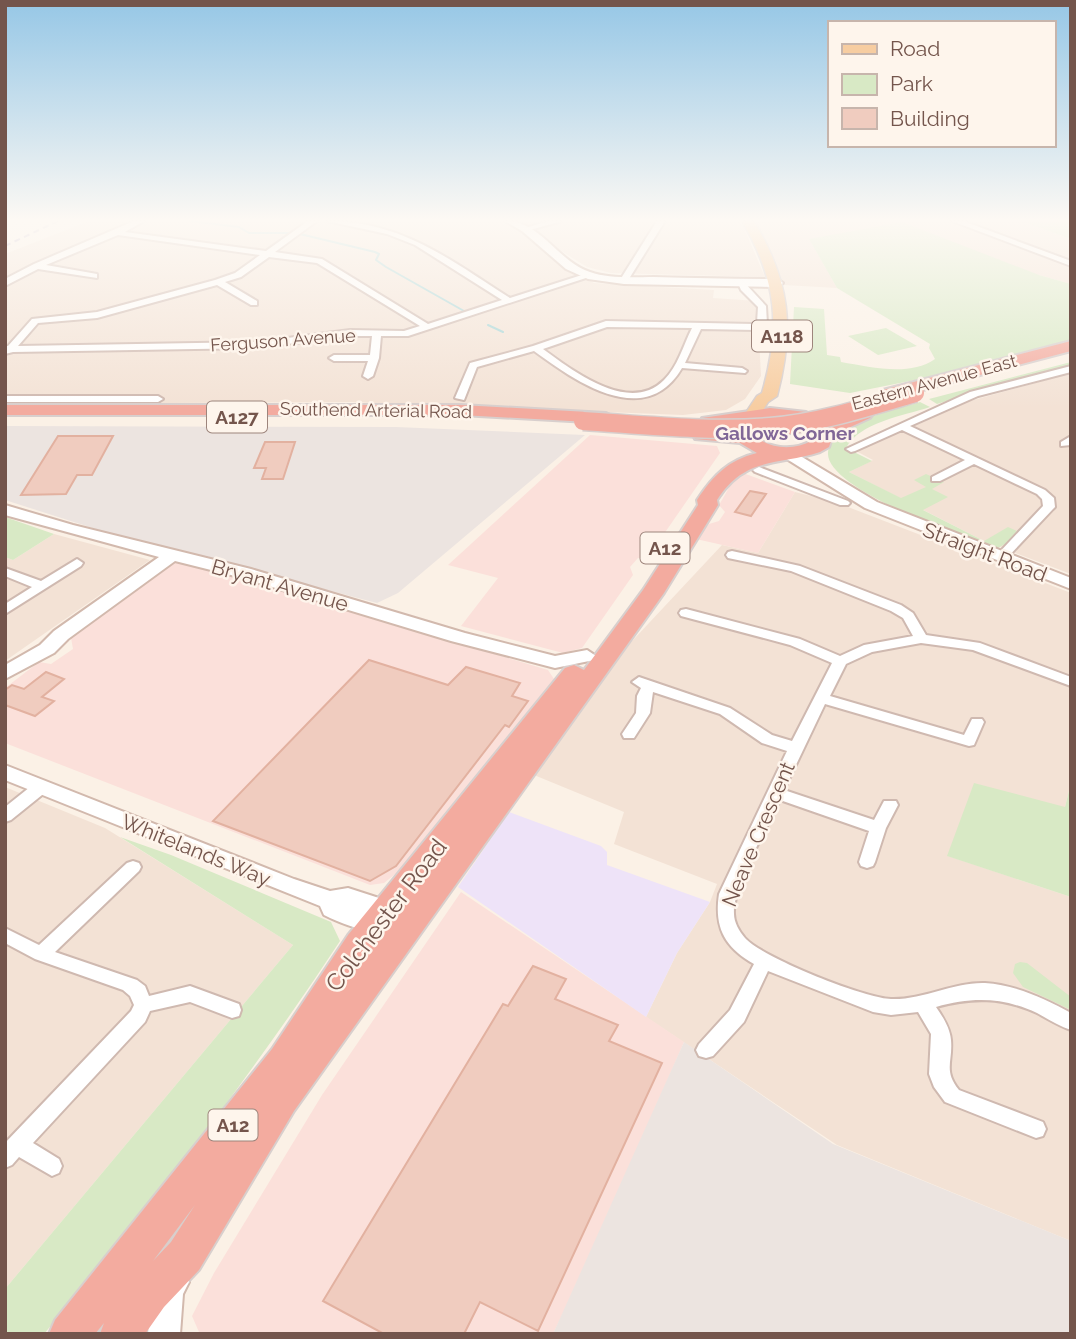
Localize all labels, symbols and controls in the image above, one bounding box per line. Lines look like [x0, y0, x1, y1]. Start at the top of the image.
legend [828, 21, 1055, 147]
text: Road [890, 36, 940, 61]
text: Park [890, 71, 933, 96]
text: Building [890, 106, 970, 131]
road number: A118 [752, 320, 812, 352]
street label: Ferguson Avenue [210, 324, 357, 356]
street label: Eastern Avenue East [849, 350, 1019, 414]
street label: Southend Arterial Road [280, 398, 472, 422]
road number: A127 [207, 402, 267, 432]
district label: Gallows Corner [715, 422, 855, 444]
street label: Straight Road [919, 517, 1051, 587]
road number: A12 [640, 533, 690, 564]
street label: Bryant Avenue [209, 553, 351, 617]
street label: Neave Crescent [716, 758, 800, 910]
street label: Whitelands Way [118, 809, 274, 891]
street label: Colchester Road [319, 833, 453, 997]
road number: A12 [208, 1110, 258, 1140]

